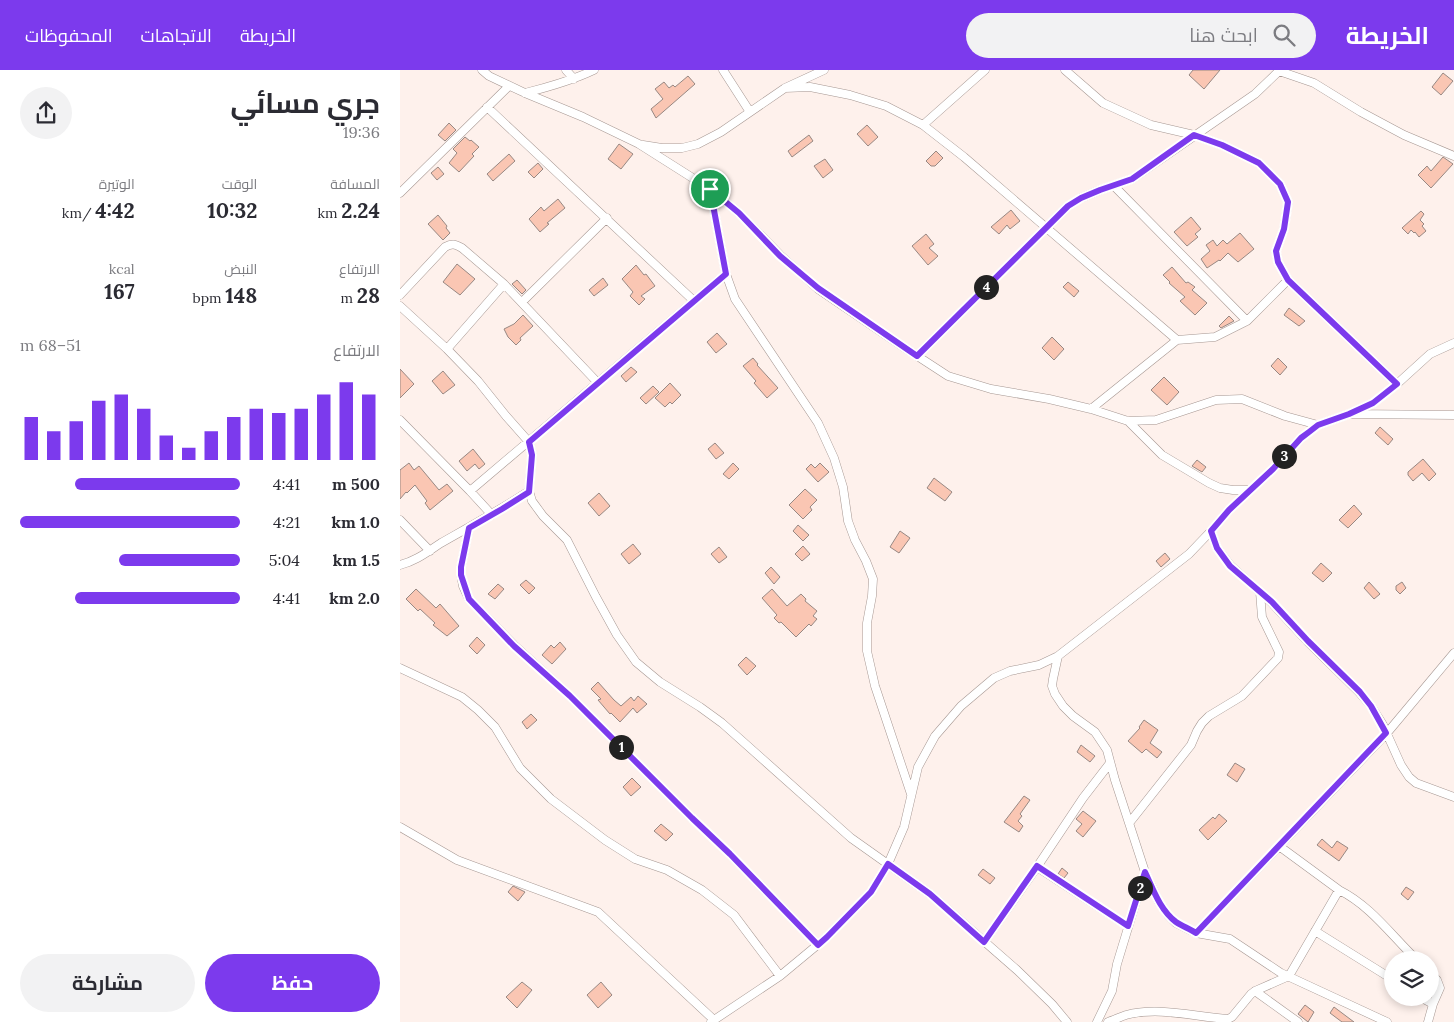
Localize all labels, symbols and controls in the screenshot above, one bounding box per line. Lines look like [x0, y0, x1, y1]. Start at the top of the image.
search box [966, 13, 1316, 58]
text: الخريطة [1346, 20, 1429, 51]
icon: search [1270, 21, 1298, 49]
text: ابحث هنا [1189, 23, 1258, 47]
text: المحفوظات [25, 24, 113, 47]
text: الاتجاهات [141, 24, 212, 47]
text: الخريطة [240, 24, 296, 47]
text: جري مسائي [230, 85, 380, 121]
button: share [20, 87, 72, 139]
text: 19:36 [343, 122, 380, 142]
pin [689, 168, 731, 210]
text: الوتيرة [99, 175, 135, 193]
text: الوقت [222, 175, 257, 193]
text: المسافة [330, 175, 380, 193]
icon: arrive [696, 175, 724, 203]
text: 4:42 [95, 197, 135, 224]
text: 10:32 [207, 197, 257, 224]
text: 2.24 [341, 197, 380, 224]
text: /km [62, 204, 95, 222]
text: km [317, 204, 341, 222]
text: kcal [109, 260, 135, 278]
text: النبض [224, 260, 257, 278]
text: الارتفاع [339, 260, 380, 278]
pin: 4 [974, 274, 998, 300]
text: 167 [104, 278, 135, 305]
text: 4 [983, 278, 990, 296]
text: 148 [225, 282, 257, 309]
text: 28 [357, 282, 380, 309]
text: bpm [193, 289, 225, 307]
text: m [341, 289, 357, 307]
text: 51–68 m [20, 335, 81, 355]
text: الارتفاع [333, 340, 380, 360]
pin: 3 [1272, 444, 1296, 468]
text: 3 [1281, 447, 1288, 465]
text: 4:41 [273, 474, 300, 494]
text: 500 m [332, 474, 380, 494]
text: 4:21 [273, 512, 300, 532]
text: 1.0 km [331, 512, 380, 532]
text: 5:04 [269, 550, 300, 570]
text: 1.5 km [333, 550, 380, 570]
text: 4:41 [273, 588, 300, 608]
text: 2.0 km [329, 588, 380, 608]
pin: 1 [608, 734, 634, 760]
text: 1 [619, 738, 624, 756]
pin: 2 [1128, 876, 1152, 900]
text: 2 [1137, 879, 1144, 897]
map controls [1384, 951, 1439, 1006]
button: layers [1384, 951, 1439, 1006]
button: مشاركة [20, 954, 195, 1012]
button: حفظ [205, 954, 380, 1012]

